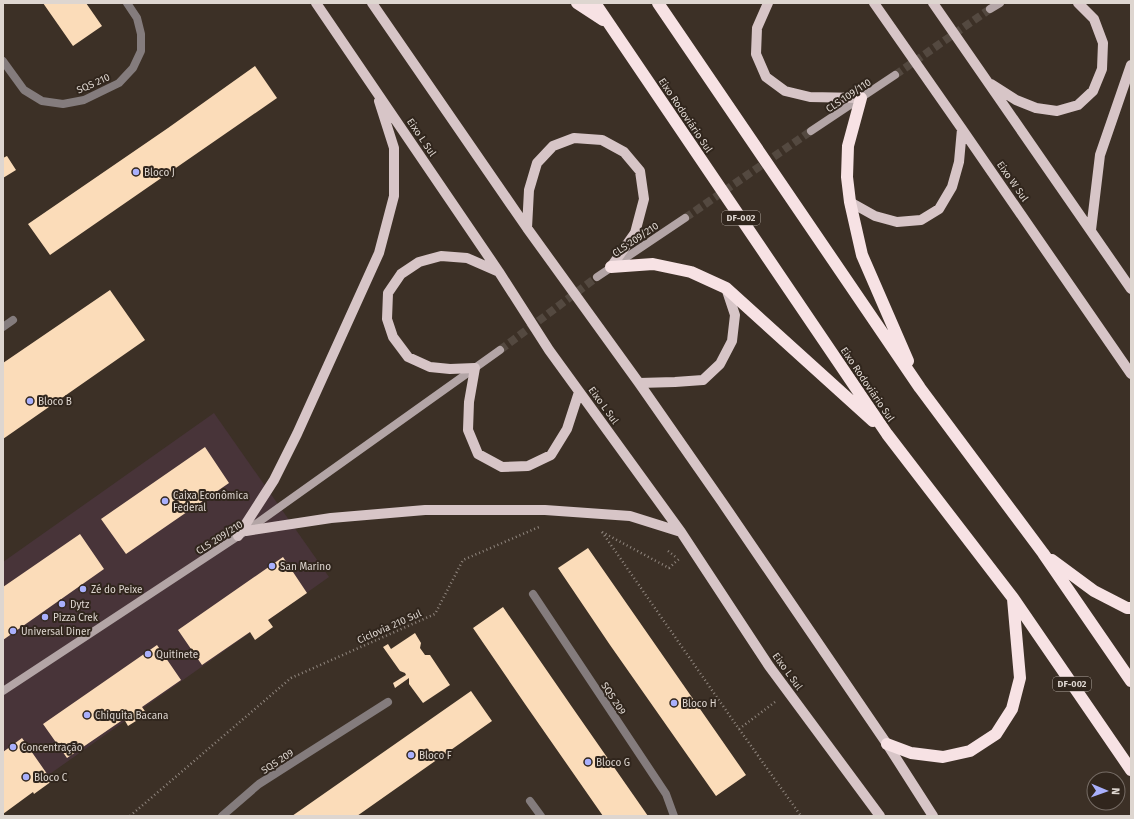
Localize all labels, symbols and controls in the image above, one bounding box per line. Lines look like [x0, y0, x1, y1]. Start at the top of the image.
street label: SQS 210 [75, 71, 112, 97]
street label: Eixo Rodoviário Sul [656, 76, 715, 155]
street label: CLS 109/110 [824, 76, 874, 115]
street label: Eixo L Sul [404, 116, 438, 159]
street label: Eixo W Sul [994, 159, 1030, 204]
marker: Bloco J [131, 167, 141, 177]
place label: Bloco J [144, 167, 175, 179]
road number: DF-002 [722, 211, 760, 225]
street label: CLS 209/210 [610, 220, 661, 260]
street label: Eixo Rodoviário Sul [838, 345, 897, 424]
street label: Eixo L Sul [586, 385, 621, 427]
marker: Bloco B [25, 396, 35, 406]
place label: Bloco B [38, 396, 72, 408]
place label: Caixa Econômica Federal [173, 490, 248, 514]
marker: Caixa Econômica Federal [160, 496, 170, 506]
street label: CLS 209/210 [194, 518, 245, 557]
marker: San Marino [267, 561, 277, 571]
place label: San Marino [280, 561, 331, 573]
marker: Zé do Peixe [78, 584, 88, 594]
place label: Zé do Peixe [91, 584, 143, 596]
marker: Dytz [57, 599, 67, 609]
place label: Dytz [70, 599, 90, 611]
street label: Ciclovia 210 Sul [355, 607, 424, 646]
marker: Pizza Crek [40, 612, 50, 622]
place label: Pizza Crek [53, 612, 99, 624]
marker: Universal Diner [8, 626, 18, 636]
place label: Universal Diner [21, 626, 90, 638]
marker: Quitinete [143, 649, 153, 659]
place label: Quitinete [156, 649, 198, 661]
street label: Eixo L Sul [770, 651, 805, 693]
road number: DF-002 [1053, 677, 1091, 691]
street label: SQS 209 [598, 680, 628, 717]
marker: Bloco H [669, 698, 679, 708]
place label: Bloco H [682, 698, 717, 710]
marker: Chiquita Bacana [82, 710, 92, 720]
place label: Chiquita Bacana [95, 710, 168, 722]
marker: Concentração [8, 742, 18, 752]
place label: Concentração [21, 742, 83, 754]
street label: SQS 209 [259, 747, 296, 777]
marker: Bloco F [406, 750, 416, 760]
place label: Bloco F [419, 750, 452, 762]
marker: Bloco G [583, 757, 593, 767]
place label: Bloco G [596, 757, 630, 769]
north arrow [1086, 771, 1126, 811]
marker: Bloco C [21, 772, 31, 782]
place label: Bloco C [34, 772, 68, 784]
text: N [1109, 787, 1122, 795]

